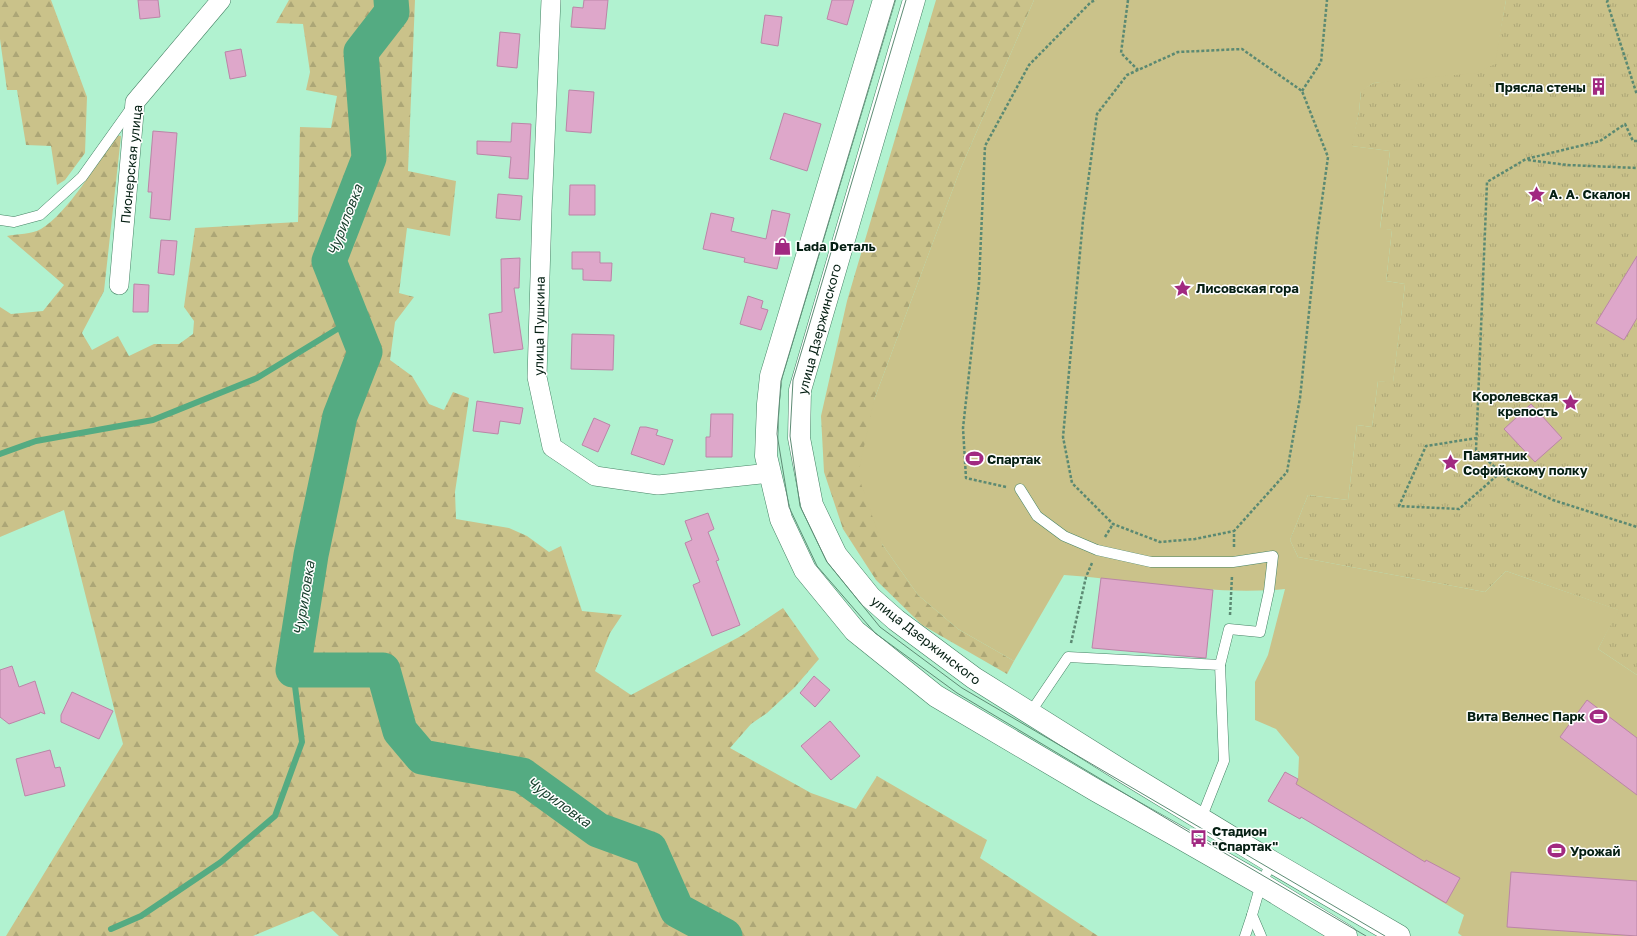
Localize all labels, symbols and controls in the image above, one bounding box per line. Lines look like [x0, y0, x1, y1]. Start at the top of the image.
building icon: Прясла стены [1589, 77, 1609, 97]
place label: Прясла стены [1495, 79, 1586, 95]
street label: Пионерская улица [117, 104, 145, 224]
water label: Чуриловка [323, 181, 366, 258]
place icon: А. А. Скалон [1526, 184, 1546, 204]
place label: А. А. Скалон [1549, 186, 1630, 202]
shop icon: Lada Dеталь [773, 236, 793, 256]
place label: Lada Dеталь [796, 238, 876, 254]
street label: улица Дзержинского [794, 262, 844, 396]
street label: улица Пушкина [530, 276, 548, 376]
place icon: Лисовская гора [1173, 278, 1193, 298]
place label: Лисовская гора [1196, 280, 1299, 296]
place label: Королевская крепость [1472, 388, 1558, 419]
place icon: Королевская крепость [1561, 393, 1581, 413]
place label: Памятник Софийскому полку [1463, 447, 1588, 478]
sports icon: Спартак [964, 449, 984, 469]
place label: Спартак [987, 451, 1041, 467]
place icon: Памятник Софийскому полку [1440, 452, 1460, 472]
water label: Чуриловка [289, 559, 318, 636]
street label: улица Дзержинского [868, 592, 984, 688]
sports icon: Вита Велнес Парк [1588, 706, 1608, 726]
place label: Вита Велнес Парк [1467, 708, 1585, 724]
water label: Чуриловка [524, 773, 595, 831]
place label: Стадион "Спартак" [1212, 823, 1278, 854]
bus stop icon: Стадион "Спартак" [1189, 828, 1209, 848]
sports icon: Урожай [1547, 841, 1567, 861]
place label: Урожай [1570, 843, 1620, 859]

